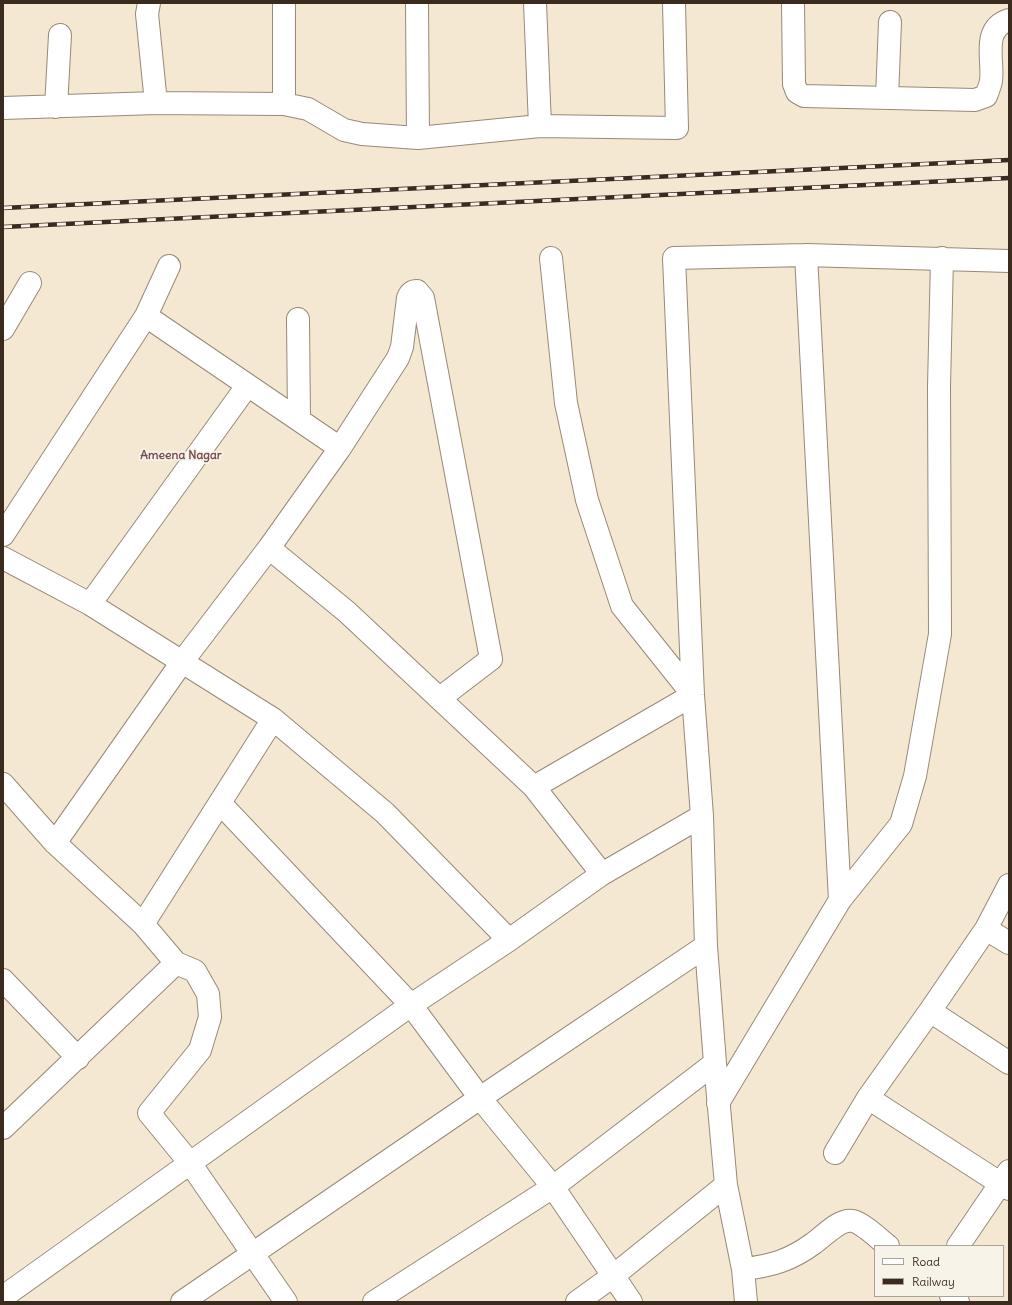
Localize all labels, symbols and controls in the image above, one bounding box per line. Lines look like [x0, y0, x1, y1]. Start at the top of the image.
district label: Ameena Nagar [140, 449, 222, 463]
legend [874, 1245, 1004, 1297]
text: Road [912, 1254, 940, 1269]
text: Railway [912, 1274, 955, 1289]

